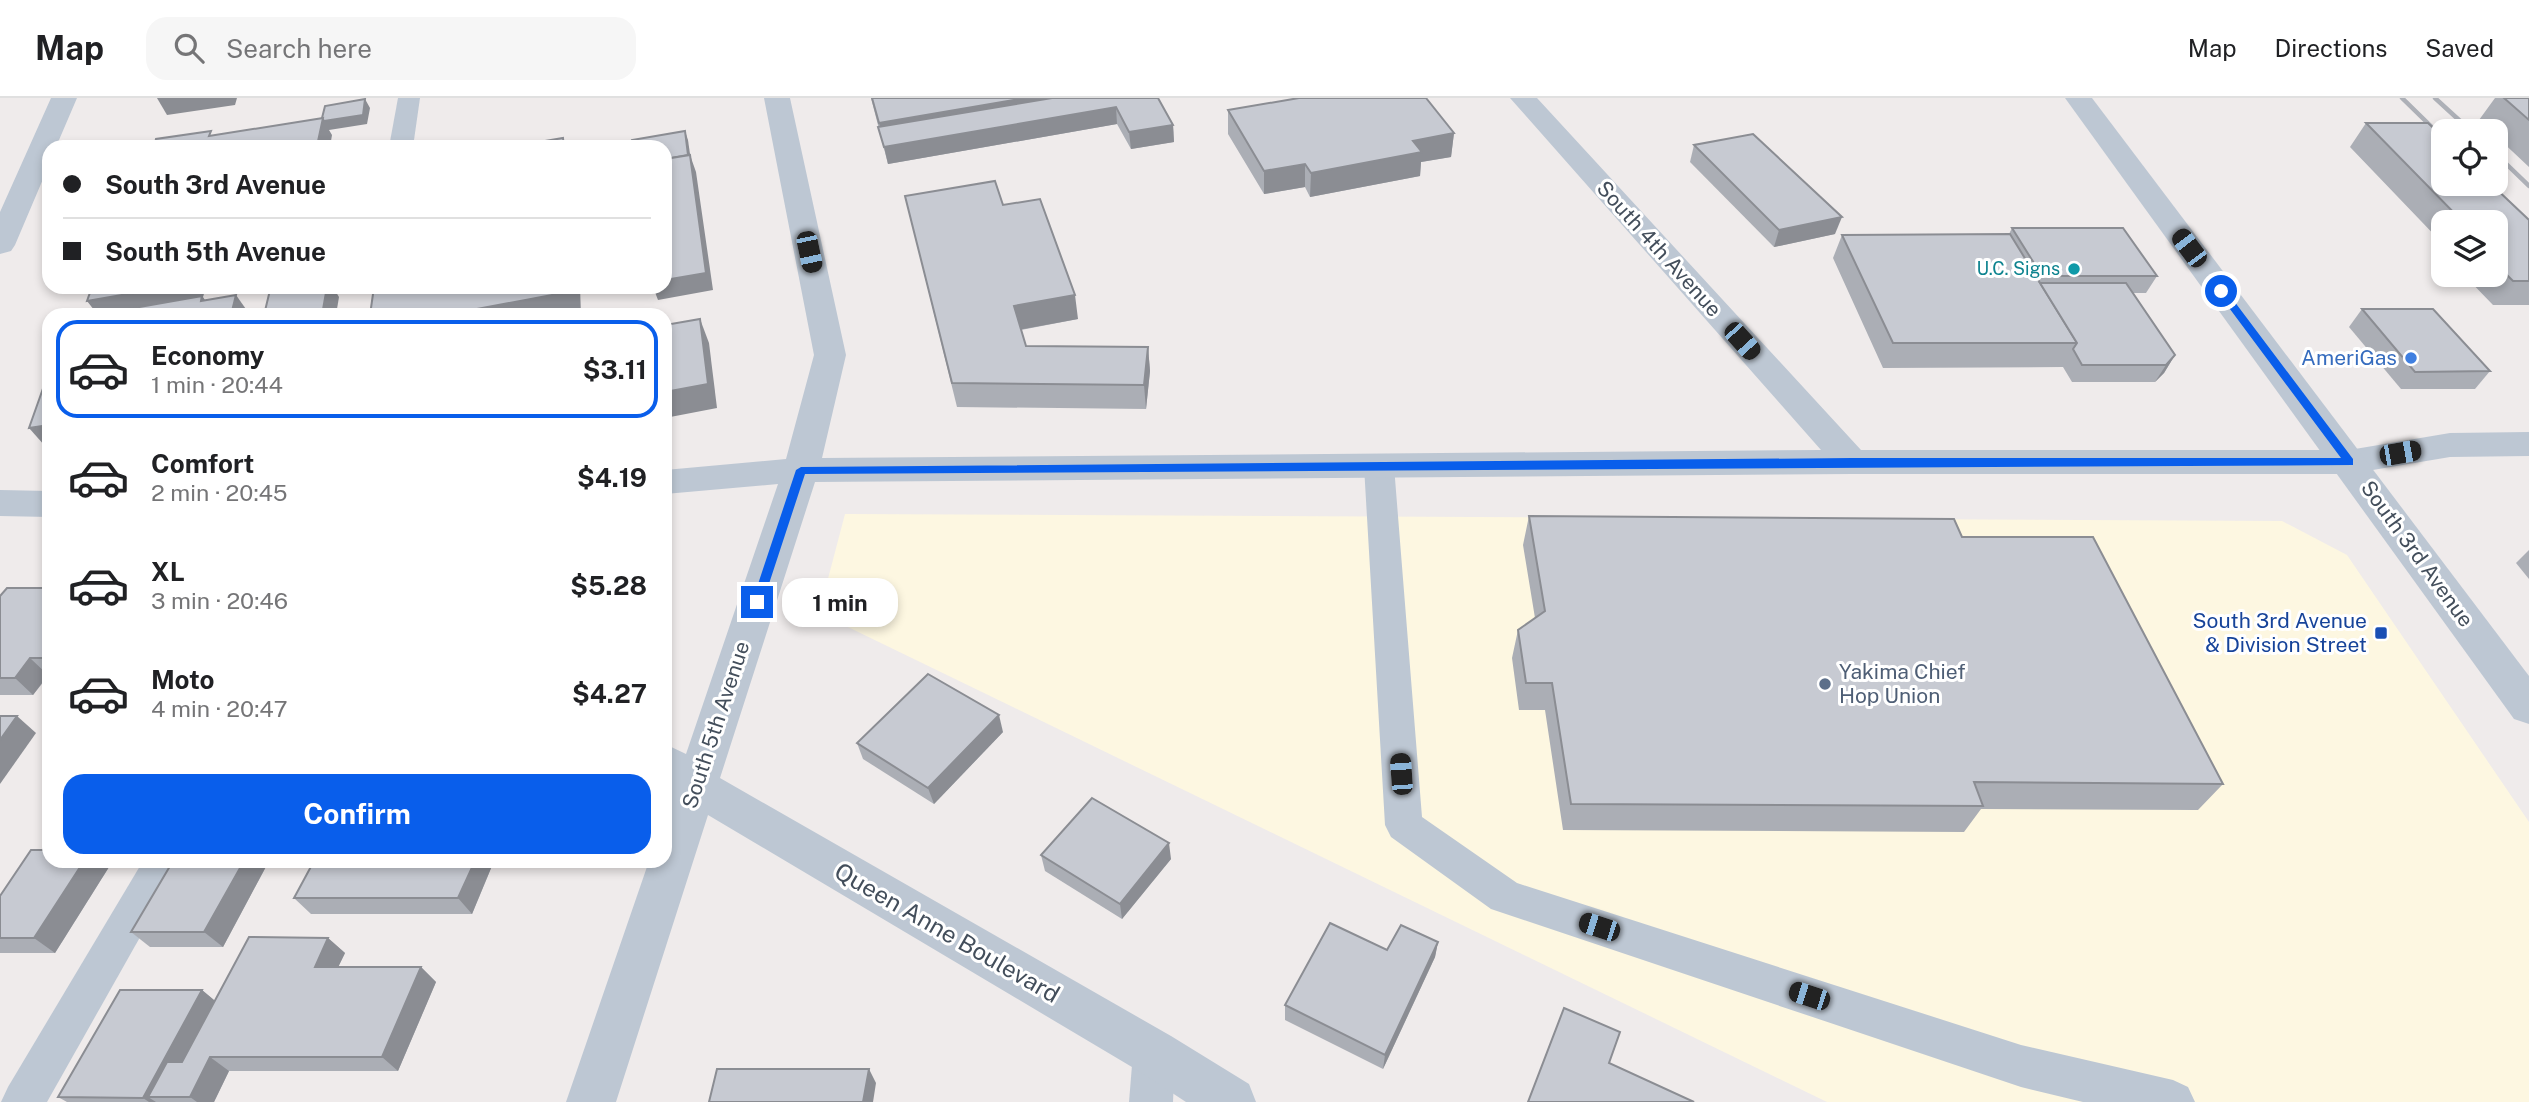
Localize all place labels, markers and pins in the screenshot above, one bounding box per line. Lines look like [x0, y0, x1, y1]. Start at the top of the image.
place label: U.C. Signs [1977, 258, 2060, 279]
marker: U.C. Signs [2066, 261, 2082, 277]
place label: AmeriGas [2301, 345, 2397, 370]
marker: AmeriGas [2403, 350, 2419, 366]
place label: South 3rd Avenue & Division Street [2193, 608, 2367, 657]
marker: South 3rd Avenue & Division Street [2373, 625, 2389, 641]
place label: Yakima Chief Hop Union [1839, 659, 1966, 708]
marker: Yakima Chief Hop Union [1817, 676, 1833, 692]

